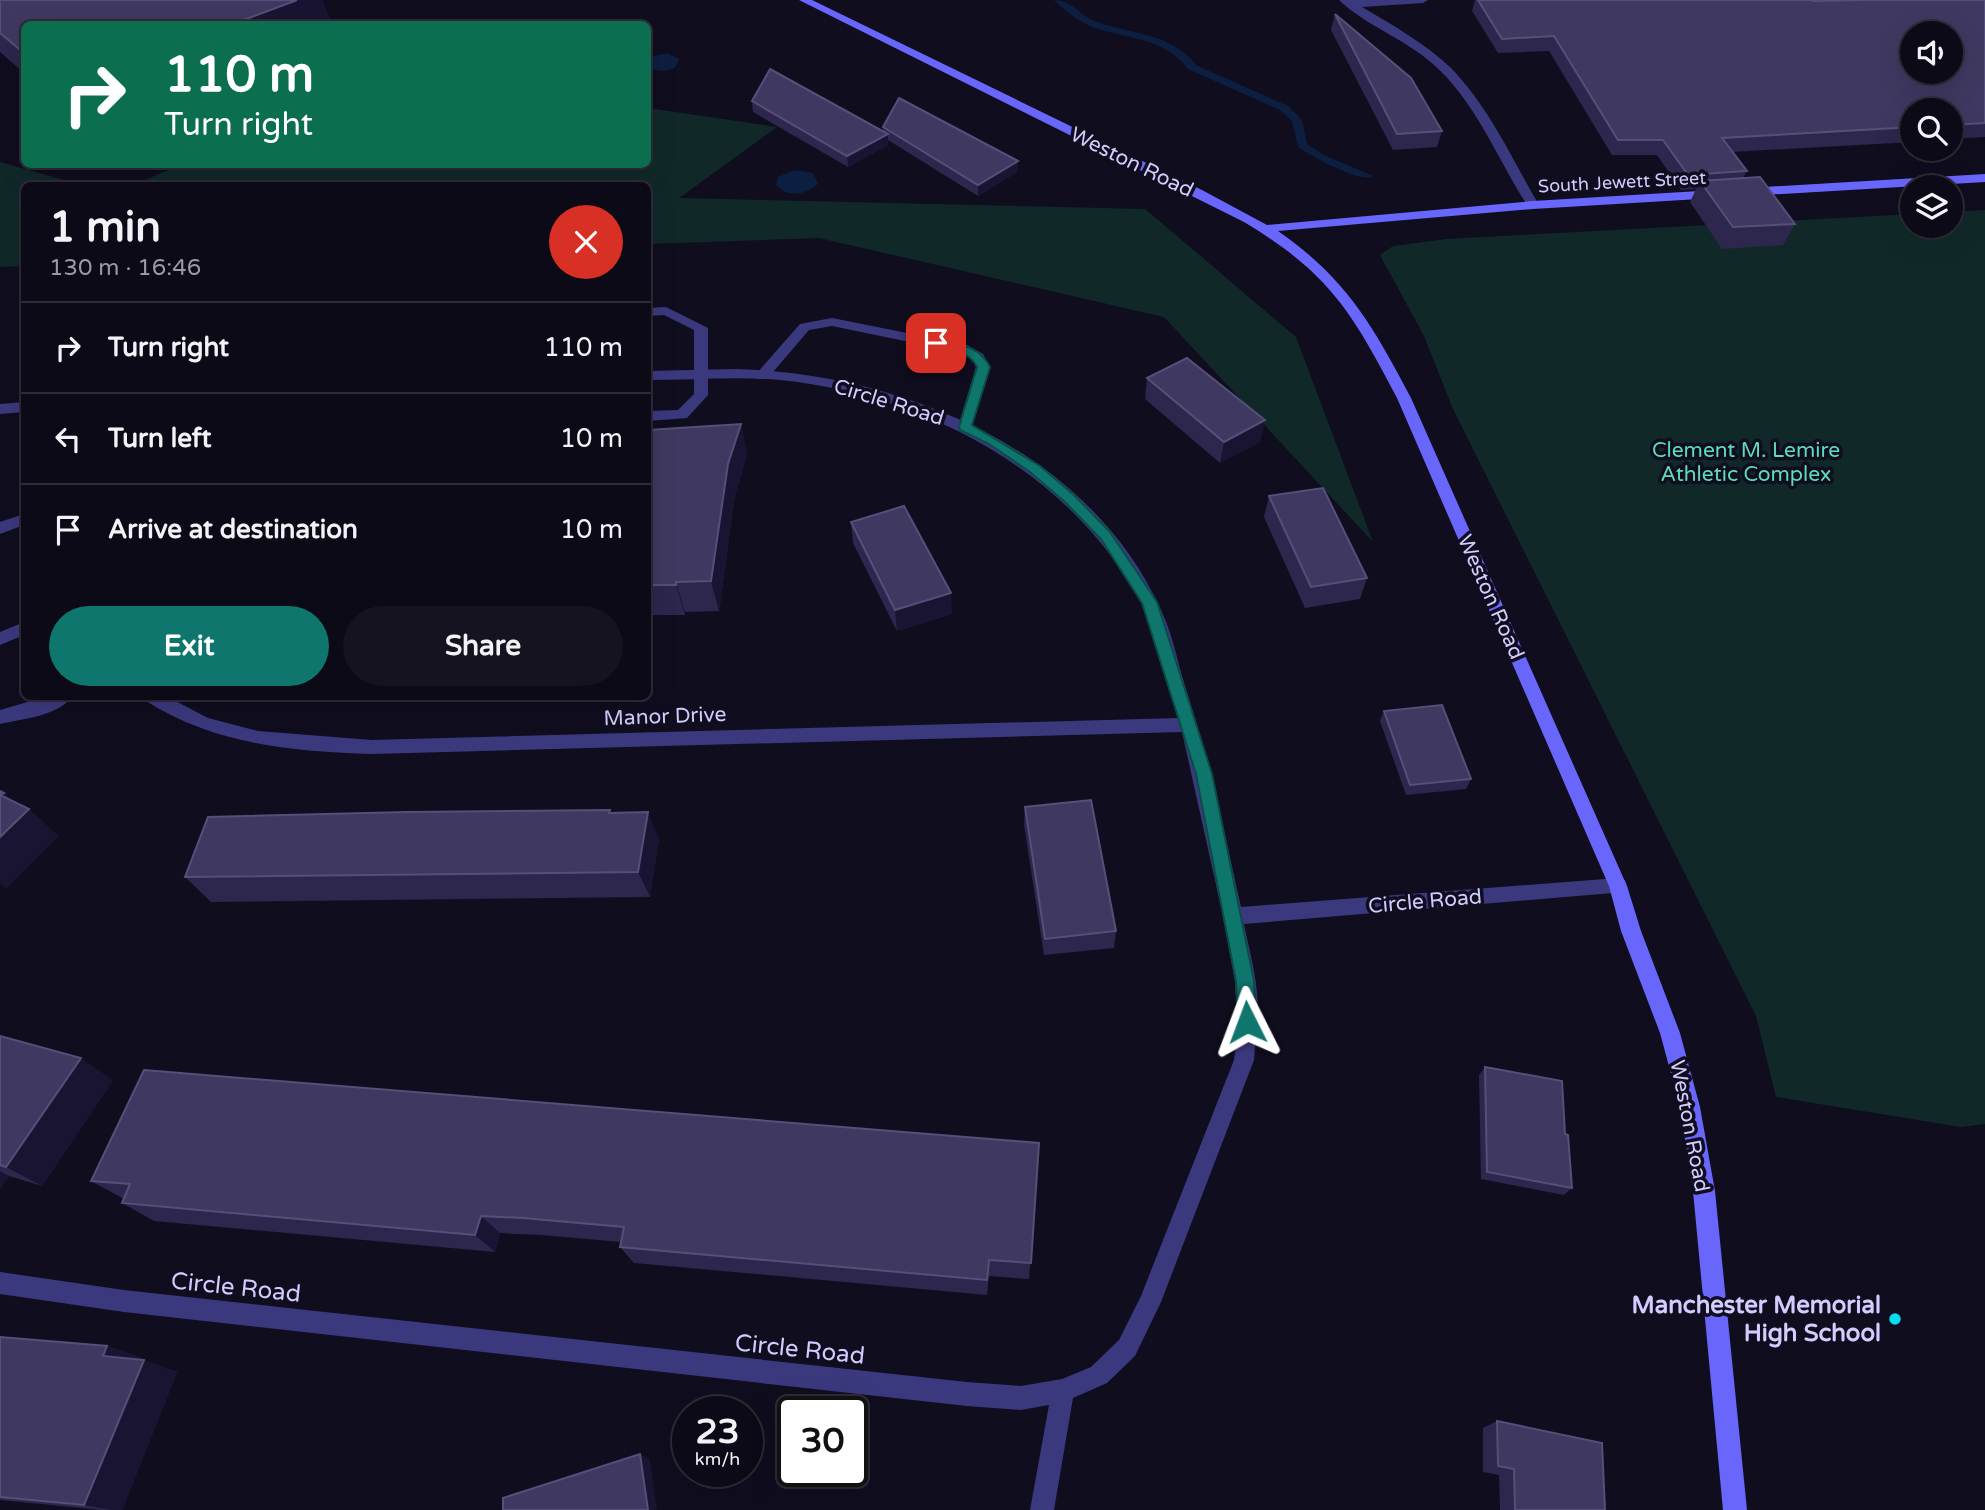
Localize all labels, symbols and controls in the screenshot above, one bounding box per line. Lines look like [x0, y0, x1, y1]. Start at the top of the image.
map controls [1900, 21, 1963, 238]
button: sound [1900, 21, 1963, 84]
text: 110 m [164, 46, 314, 105]
icon: right [49, 49, 140, 140]
button: search [1900, 98, 1963, 161]
text: Turn right [164, 106, 313, 144]
street label: Weston Road [1066, 122, 1197, 203]
street label: South Jewett Street [1537, 167, 1707, 197]
button: layers [1900, 175, 1963, 238]
text: 1 min [49, 202, 161, 253]
button: close [549, 205, 623, 279]
text: 130 m · 16:46 [49, 254, 201, 282]
pin [906, 313, 966, 373]
icon: arrive [917, 324, 955, 362]
icon: right [49, 329, 87, 367]
text: Turn right [108, 332, 229, 363]
text: 110 m [543, 332, 623, 363]
street label: Circle Road [831, 374, 947, 431]
icon: left [49, 420, 87, 458]
text: Turn left [108, 423, 211, 454]
text: 10 m [560, 423, 623, 454]
park label: Clement M. Lemire Athletic Complex [1652, 438, 1840, 487]
icon: arrive [49, 511, 87, 549]
text: Arrive at destination [108, 514, 358, 545]
text: 10 m [560, 514, 623, 545]
street label: Weston Road [1452, 531, 1529, 663]
button: Exit [49, 606, 329, 686]
button: Share [343, 606, 623, 686]
street label: Manor Drive [603, 702, 727, 731]
street label: Circle Road [1367, 884, 1483, 919]
position arrow [1210, 985, 1284, 1059]
street label: Weston Road [1664, 1058, 1715, 1194]
street label: Circle Road [170, 1266, 302, 1309]
place label: Manchester Memorial High School [1632, 1291, 1881, 1348]
marker: Manchester Memorial High School [1887, 1311, 1903, 1327]
street label: Circle Road [734, 1328, 866, 1371]
speed limit sign: 30 [777, 1396, 868, 1487]
text: 23 [696, 1411, 739, 1453]
text: km/h [695, 1448, 740, 1470]

